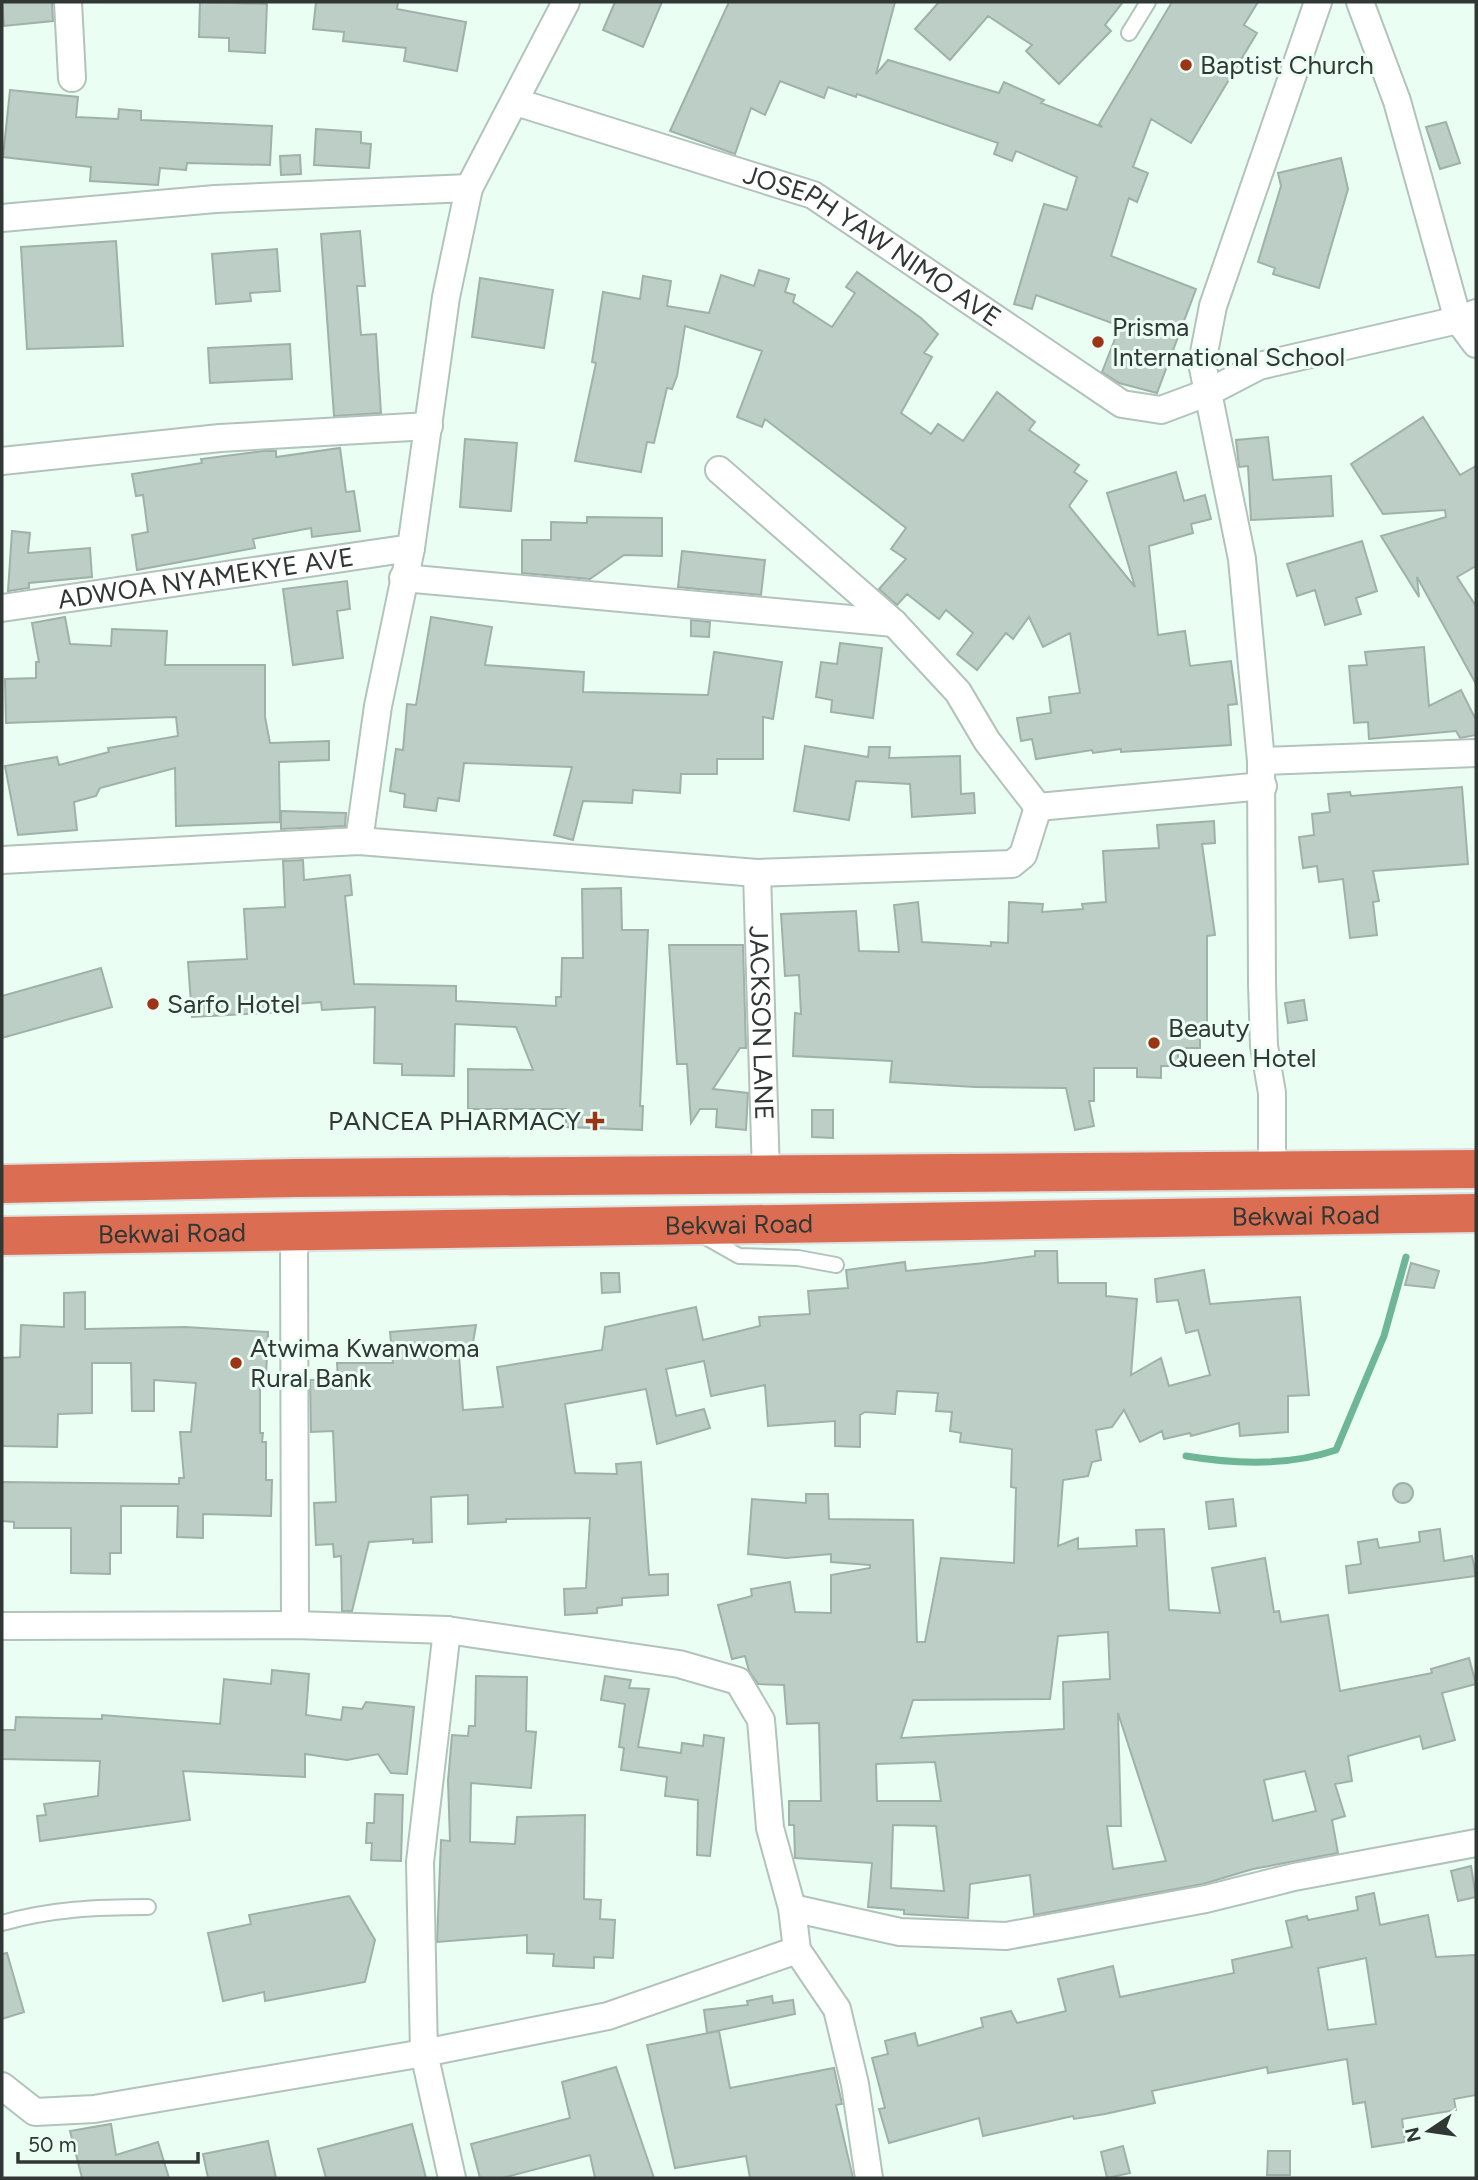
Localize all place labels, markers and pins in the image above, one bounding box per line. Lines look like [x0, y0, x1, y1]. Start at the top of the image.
place label: Baptist Church [1200, 49, 1374, 81]
marker: Baptist Church [1178, 57, 1194, 73]
place label: Prisma International School [1112, 311, 1345, 373]
marker: Prisma International School [1090, 334, 1106, 350]
place label: Sarfo Hotel [167, 988, 300, 1020]
marker: Sarfo Hotel [145, 996, 161, 1012]
place label: Beauty Queen Hotel [1168, 1012, 1316, 1074]
marker: Beauty Queen Hotel [1146, 1035, 1162, 1051]
place label: PANCEA PHARMACY [328, 1105, 581, 1137]
marker: PANCEA PHARMACY [587, 1113, 603, 1129]
place label: Atwima Kwanwoma Rural Bank [250, 1332, 480, 1394]
marker: Atwima Kwanwoma Rural Bank [228, 1355, 244, 1371]

